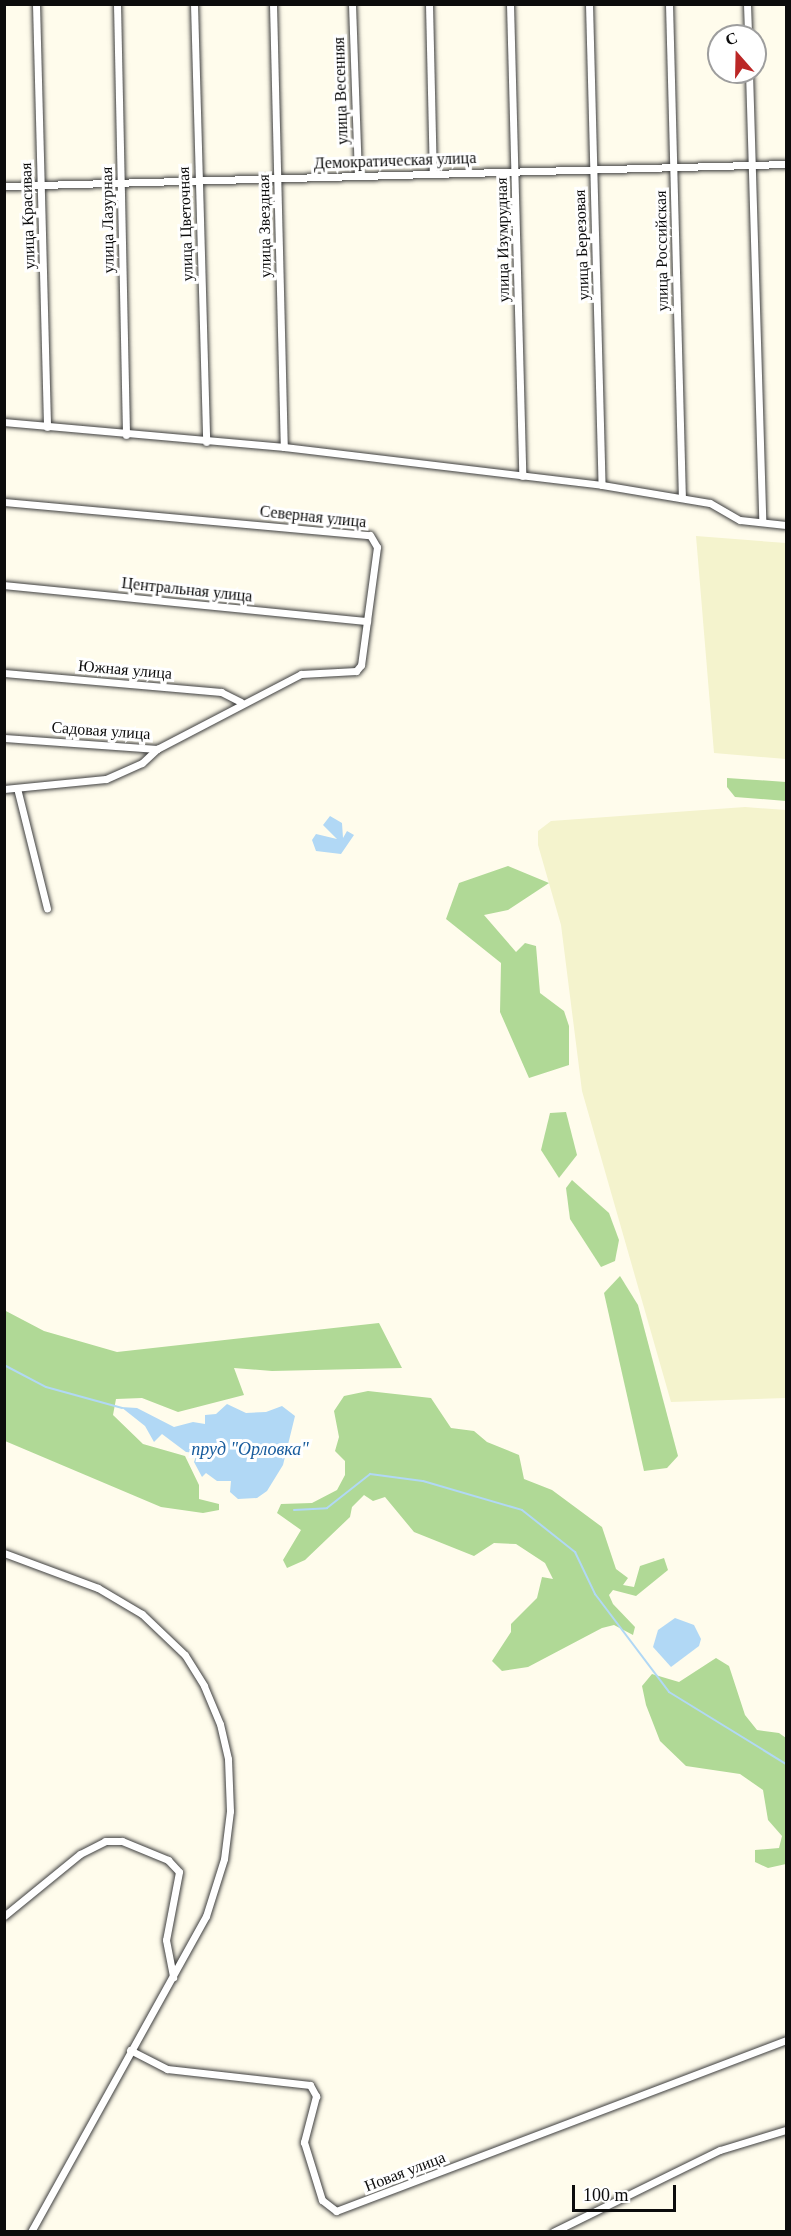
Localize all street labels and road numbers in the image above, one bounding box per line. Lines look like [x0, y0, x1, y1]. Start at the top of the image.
street label: улица Весенняя [330, 37, 352, 145]
street label: Демократическая улица [313, 149, 477, 173]
street label: улица Красивая [17, 162, 39, 270]
street label: улица Цветочная [174, 166, 198, 282]
street label: улица Лазурная [97, 167, 119, 273]
street label: улица Звездная [254, 174, 276, 278]
street label: улица Изумрудная [492, 177, 514, 303]
street label: улица Березовая [570, 189, 594, 301]
street label: улица Российская [651, 190, 673, 312]
street label: Северная улица [259, 502, 367, 532]
street label: Центральная улица [121, 574, 253, 606]
street label: Южная улица [77, 656, 173, 684]
street label: Садовая улица [51, 718, 151, 744]
street label: Новая улица [362, 2148, 448, 2196]

